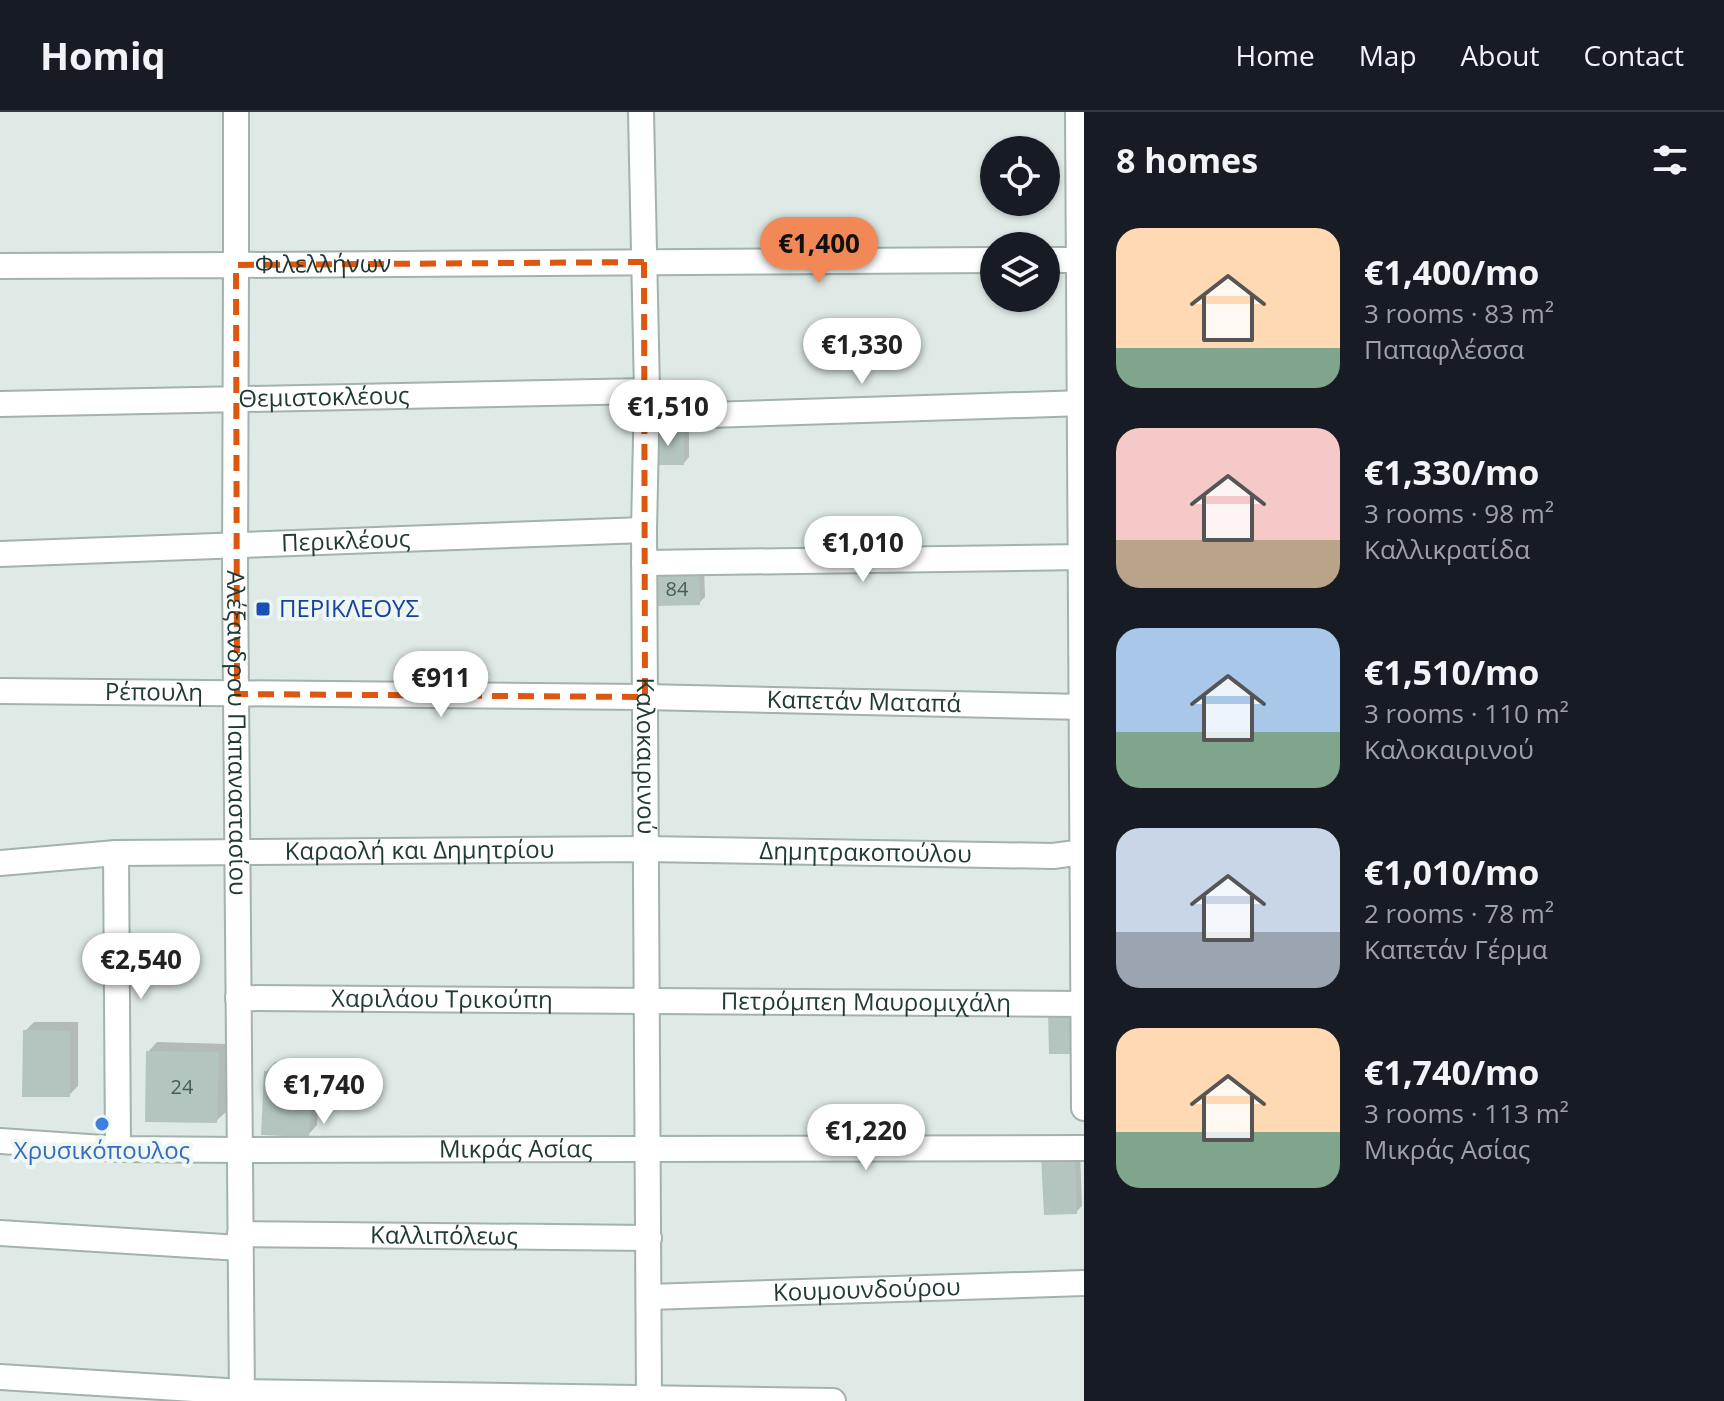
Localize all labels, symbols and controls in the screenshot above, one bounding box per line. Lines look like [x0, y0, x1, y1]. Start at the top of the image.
text: Homiq [40, 29, 166, 81]
text: Home [1236, 36, 1315, 74]
text: Map [1359, 36, 1417, 74]
text: About [1461, 36, 1539, 74]
text: Contact [1583, 36, 1684, 74]
map controls [980, 136, 1060, 312]
button: locate [980, 136, 1060, 216]
text: 8 homes [1116, 137, 1258, 183]
icon: filters [1648, 138, 1692, 182]
pin: €1,400 [754, 217, 884, 285]
text: €1,400 [778, 225, 860, 261]
button: layers [980, 232, 1060, 312]
street label: Φιλελλήνων [255, 246, 391, 280]
text: €1,400/mo [1364, 249, 1539, 295]
icon: home [1180, 260, 1276, 356]
text: 3 rooms · 83 m² [1364, 295, 1554, 331]
pin: €1,330 [797, 318, 927, 386]
text: €1,330 [821, 326, 903, 362]
text: Παπαφλέσσα [1364, 331, 1524, 367]
street label: Θεμιστοκλέους [238, 378, 410, 414]
pin: €1,510 [603, 380, 733, 448]
text: €1,510 [627, 388, 709, 424]
text: €1,330/mo [1364, 449, 1539, 495]
icon: home [1180, 460, 1276, 556]
text: 3 rooms · 98 m² [1364, 495, 1554, 531]
pin: €1,010 [798, 516, 928, 584]
street label: Περικλέους [281, 521, 411, 559]
text: €1,010 [822, 524, 904, 560]
text: Καλλικρατίδα [1364, 531, 1530, 567]
street label: Αλέξανδρου Παπαναστασίου [220, 570, 256, 896]
house number: 84 [666, 575, 689, 602]
place label: ΠΕΡΙΚΛΕΟΥΣ [279, 591, 420, 624]
marker: ΠΕΡΙΚΛΕΟΥΣ [254, 600, 272, 618]
text: €1,510/mo [1364, 649, 1539, 695]
pin: €911 [394, 651, 488, 719]
text: €911 [411, 659, 471, 695]
icon: home [1180, 660, 1276, 756]
street label: Ρέπουλη [105, 674, 203, 708]
street label: Καλοκαιρινού [630, 677, 664, 834]
street label: Καπετάν Ματαπά [766, 682, 962, 719]
text: 3 rooms · 110 m² [1364, 695, 1569, 731]
text: Καλοκαιρινού [1364, 731, 1534, 767]
street label: Καραολή και Δημητρίου [285, 832, 554, 867]
street label: Δημητρακοπούλου [759, 833, 972, 870]
text: €1,010/mo [1364, 849, 1539, 895]
icon: home [1180, 860, 1276, 956]
text: 2 rooms · 78 m² [1364, 895, 1554, 931]
text: Καπετάν Γέρμα [1364, 931, 1548, 967]
pin: €2,540 [76, 933, 206, 1001]
text: €2,540 [100, 941, 182, 977]
street label: Χαριλάου Τρικούπη [331, 981, 553, 1015]
street label: Πετρόμπεη Μαυρομιχάλη [721, 983, 1011, 1018]
text: €1,740/mo [1364, 1049, 1539, 1095]
pin: €1,740 [259, 1058, 389, 1126]
icon: home [1180, 1060, 1276, 1156]
text: €1,740 [283, 1066, 365, 1102]
house number: 24 [171, 1073, 194, 1100]
text: 3 rooms · 113 m² [1364, 1095, 1569, 1131]
pin: €1,220 [801, 1104, 931, 1172]
text: €1,220 [825, 1112, 907, 1148]
marker: Χρυσικόπουλος [93, 1115, 111, 1133]
street label: Μικράς Ασίας [439, 1131, 593, 1165]
text: Μικράς Ασίας [1364, 1131, 1530, 1167]
place label: Χρυσικόπουλος [14, 1133, 190, 1166]
street label: Καλλιπόλεως [370, 1217, 518, 1252]
street label: Κουμουνδούρου [773, 1269, 961, 1308]

